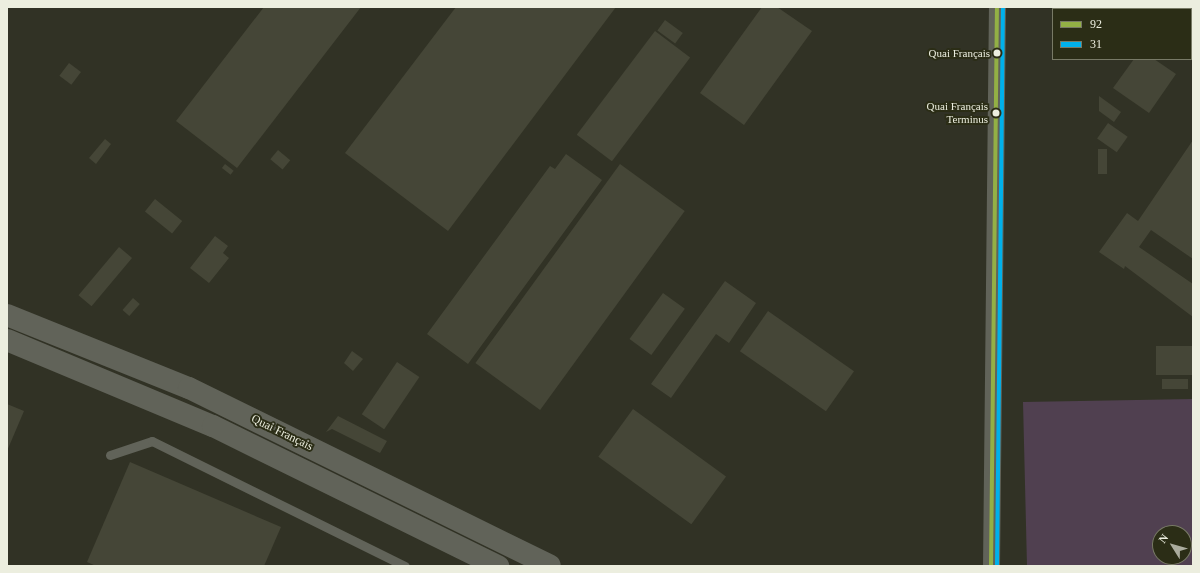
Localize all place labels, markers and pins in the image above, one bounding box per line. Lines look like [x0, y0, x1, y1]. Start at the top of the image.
place label: Quai Français [929, 46, 990, 60]
marker: Quai Français [992, 48, 1002, 58]
place label: Quai Français Terminus [927, 100, 988, 126]
marker: Quai Français Terminus [991, 108, 1001, 118]

